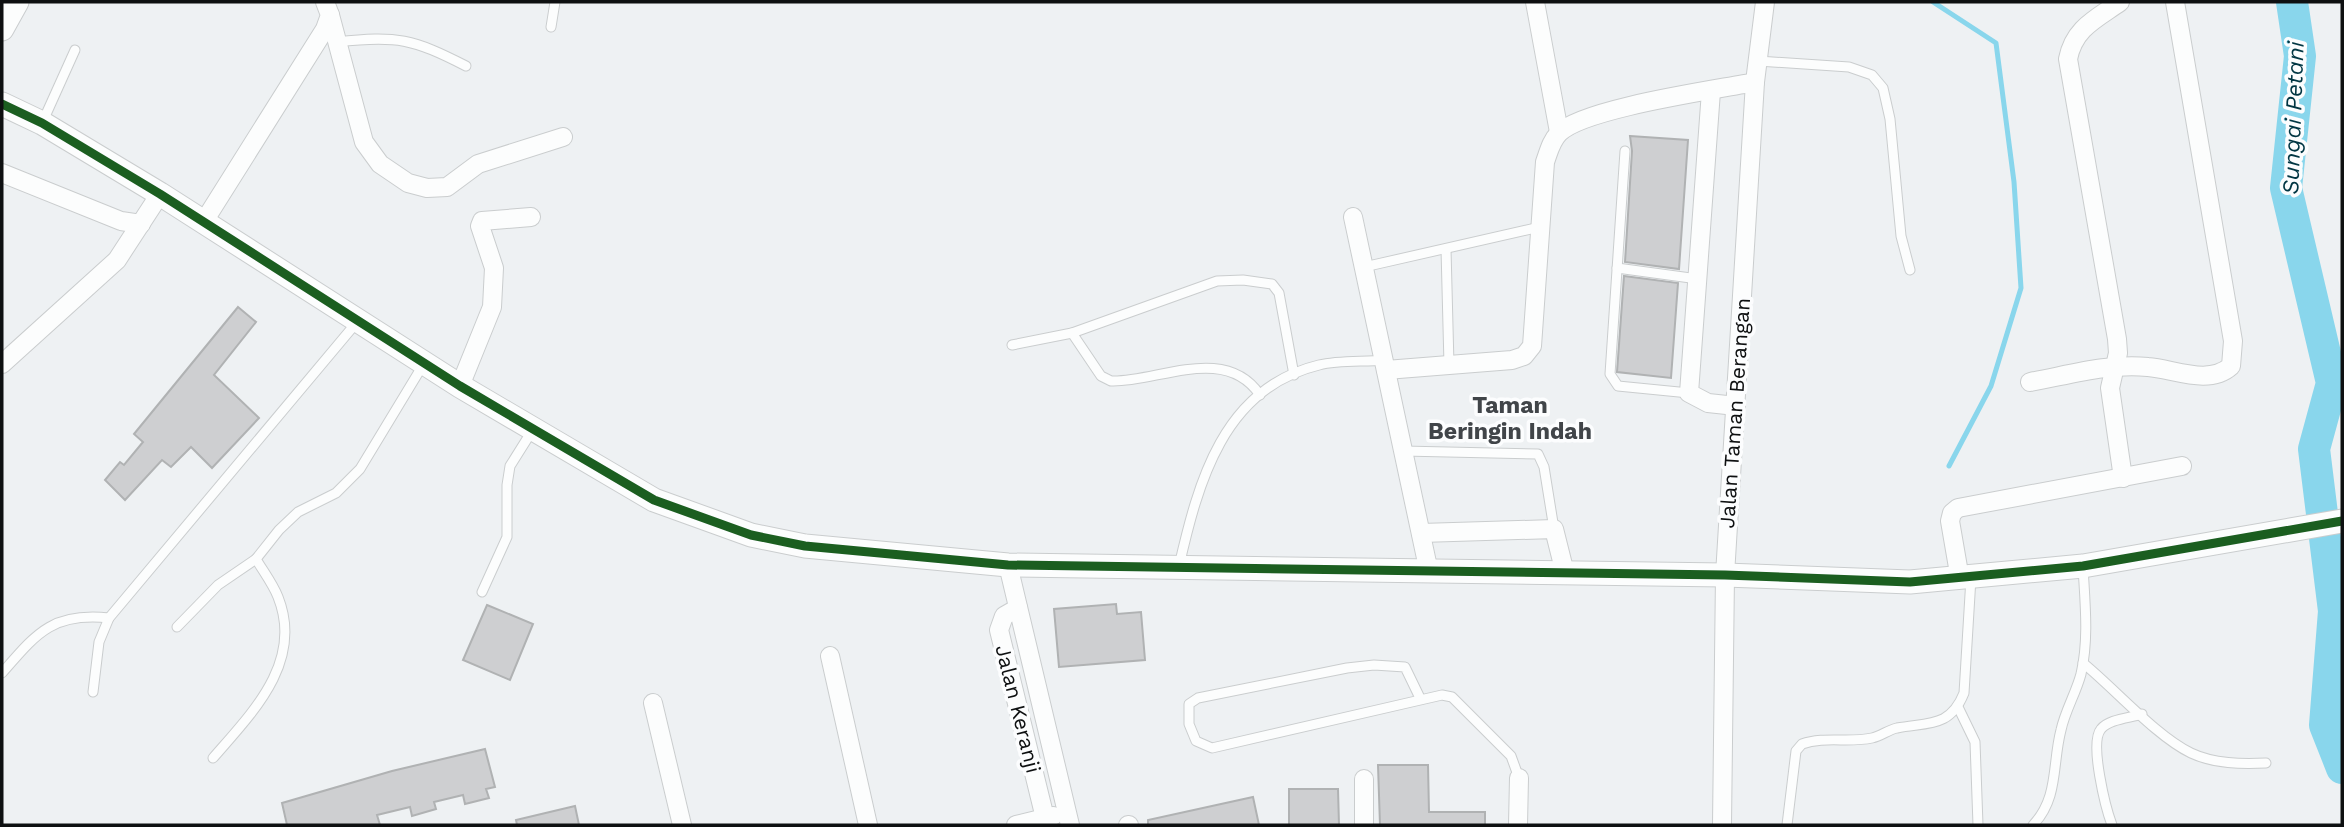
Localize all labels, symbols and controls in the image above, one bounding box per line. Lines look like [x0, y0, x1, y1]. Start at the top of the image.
water label: Sungai Petani [2277, 40, 2310, 195]
street label: Jalan Taman Berangan [1714, 297, 1755, 529]
district label: Taman Beringin Indah [1428, 392, 1592, 445]
street label: Jalan Keranji [990, 642, 1046, 776]

